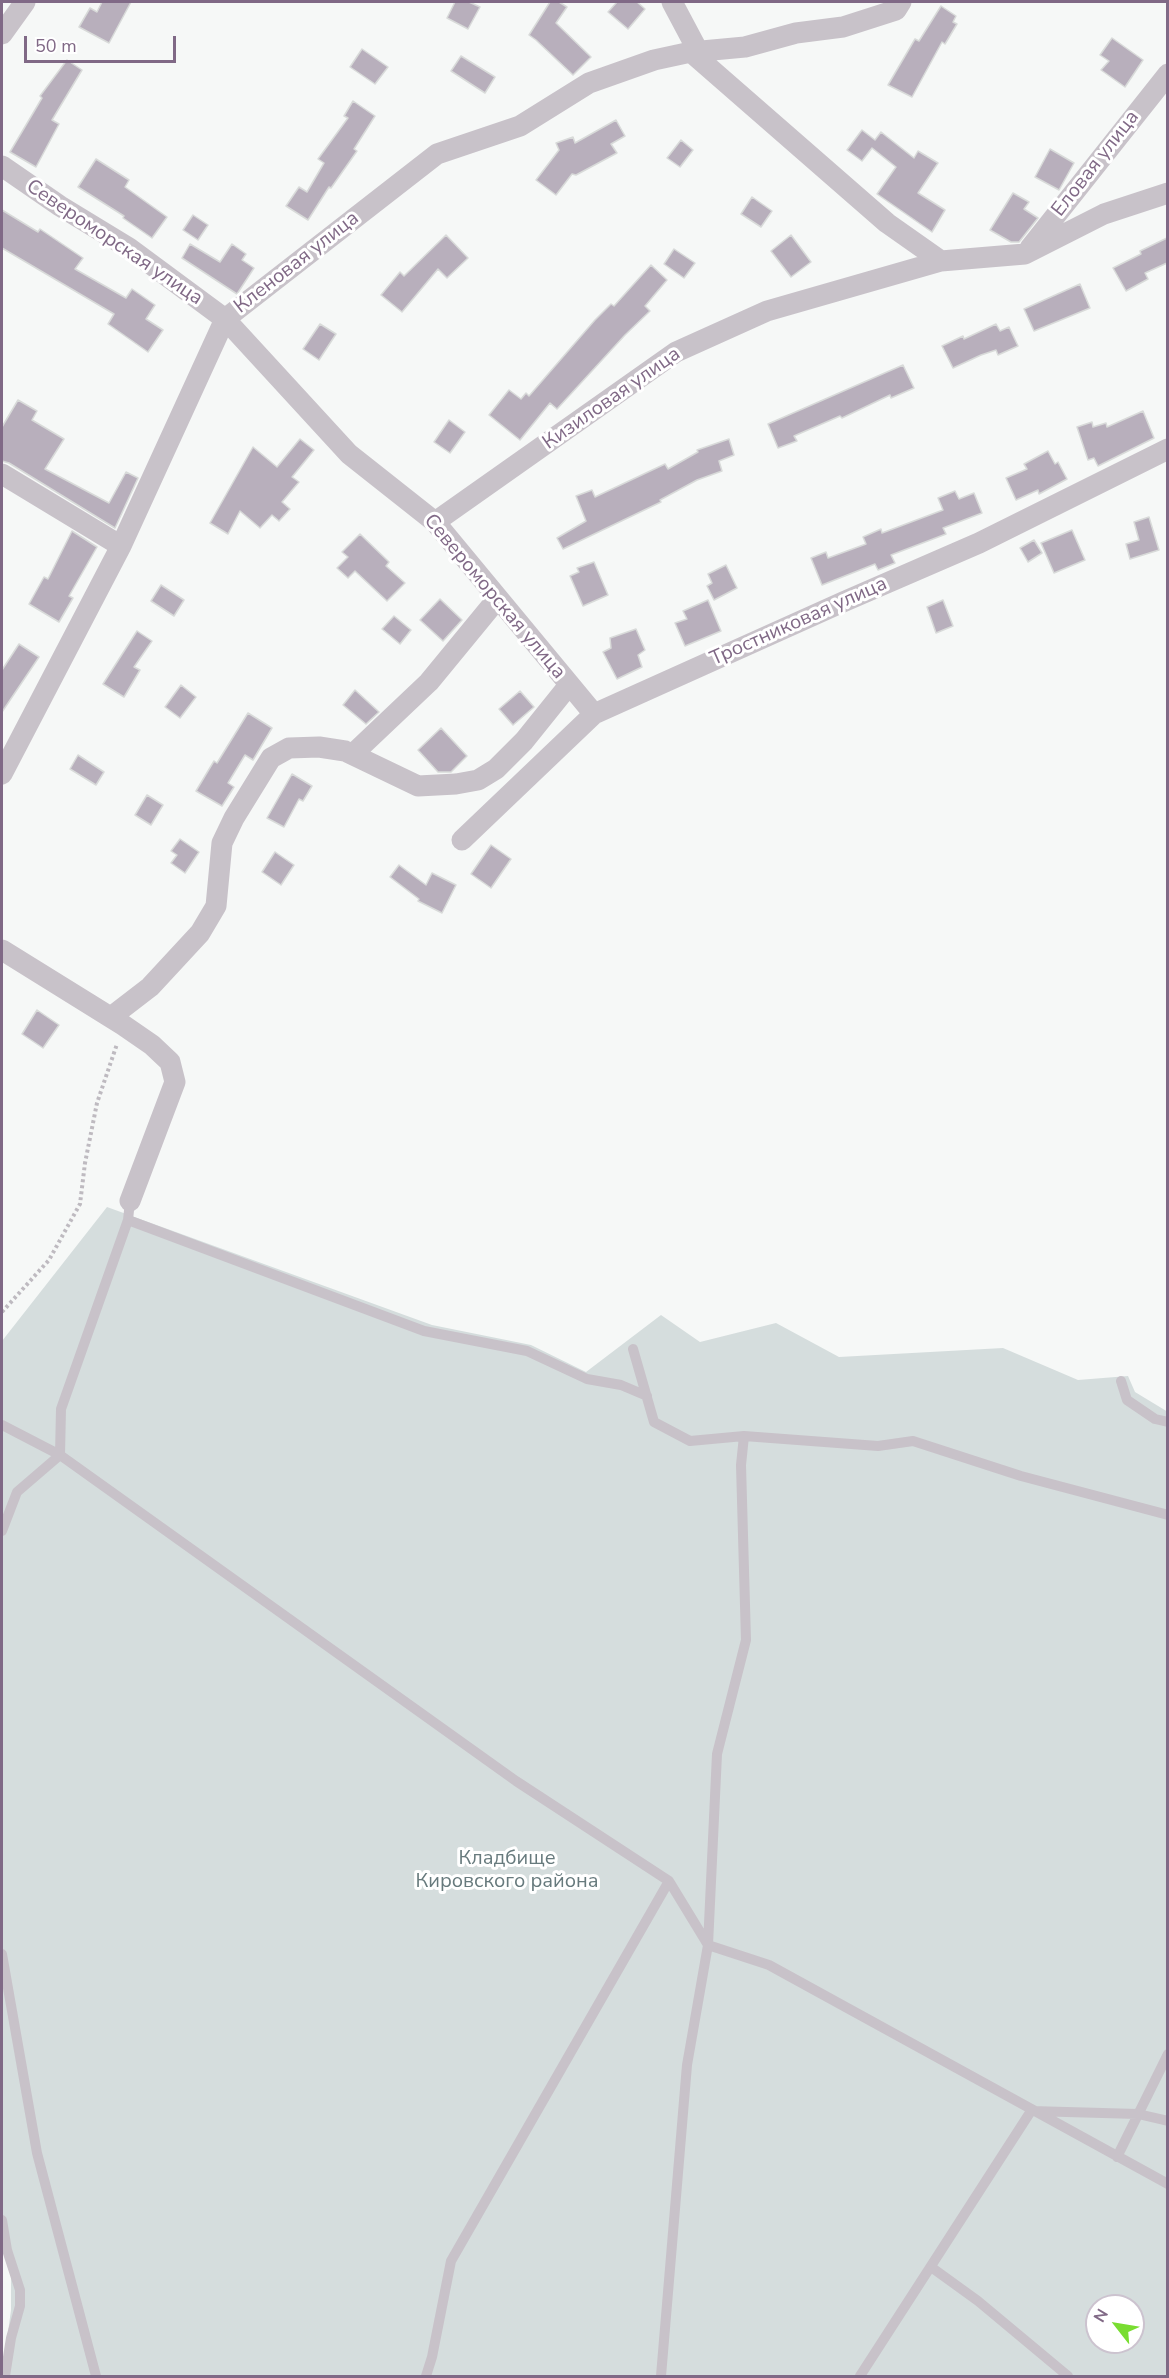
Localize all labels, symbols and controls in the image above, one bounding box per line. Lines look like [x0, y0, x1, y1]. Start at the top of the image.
scale bar [27, 24, 178, 62]
text: 50 m [35, 34, 77, 58]
street label: Еловая улица [1047, 106, 1145, 222]
street label: Североморская улица [21, 175, 207, 311]
street label: Кленовая улица [230, 207, 364, 319]
street label: Кизиловая улица [539, 343, 685, 455]
street label: Североморская улица [418, 510, 570, 684]
street label: Тростниковая улица [707, 572, 891, 672]
park label: Кладбище Кировского района [415, 1847, 599, 1894]
north arrow [1085, 2294, 1145, 2354]
text: N [1089, 2305, 1114, 2327]

